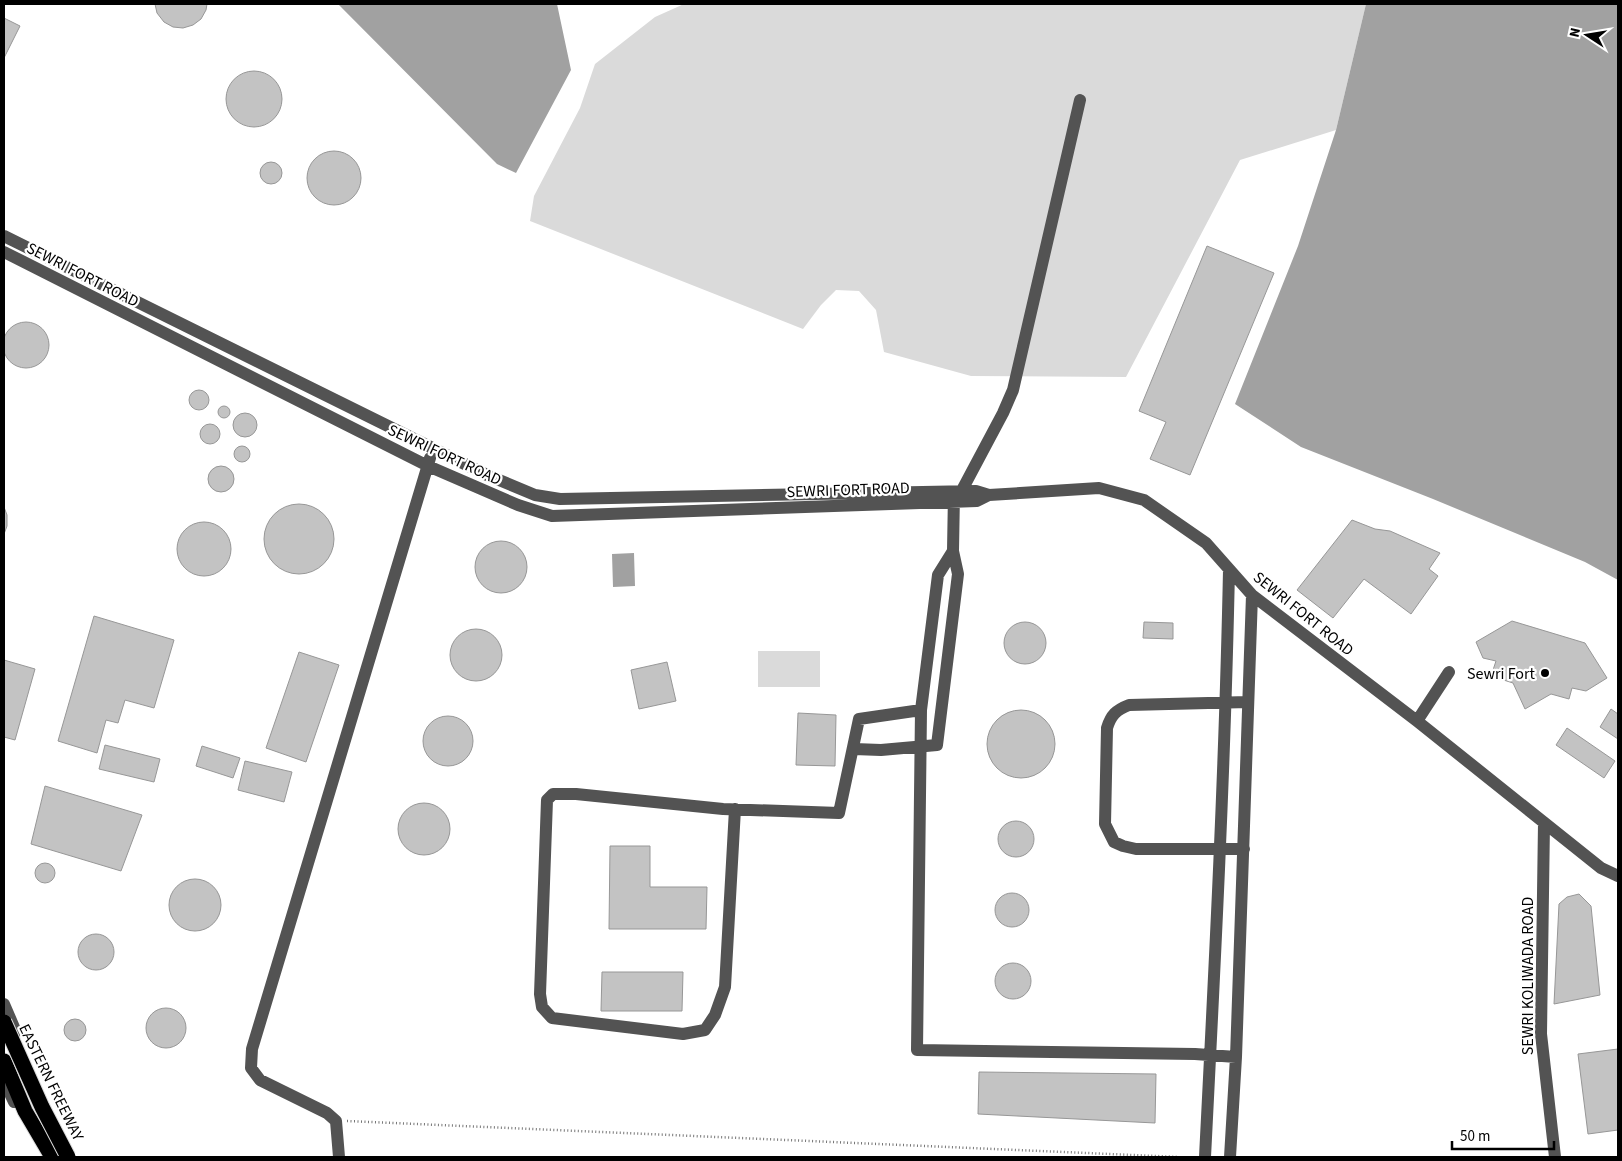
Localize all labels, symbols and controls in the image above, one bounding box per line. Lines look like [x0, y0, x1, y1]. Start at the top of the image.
north arrow [1562, 10, 1612, 60]
text: N [1565, 26, 1586, 39]
street label: SEWRI FORT ROAD [23, 237, 143, 313]
street label: SEWRI FORT ROAD [384, 419, 505, 491]
street label: SEWRI FORT ROAD [786, 477, 910, 503]
street label: SEWRI FORT ROAD [1249, 566, 1358, 661]
place label: Sewri Fort [1467, 663, 1536, 685]
marker: Sewri Fort [1539, 667, 1551, 679]
street label: SEWRI KOLIWADA ROAD [1517, 897, 1539, 1055]
street label: EASTERN FREEWAY [13, 1020, 89, 1145]
scale bar [1452, 1118, 1554, 1150]
text: 50 m [1460, 1126, 1490, 1147]

